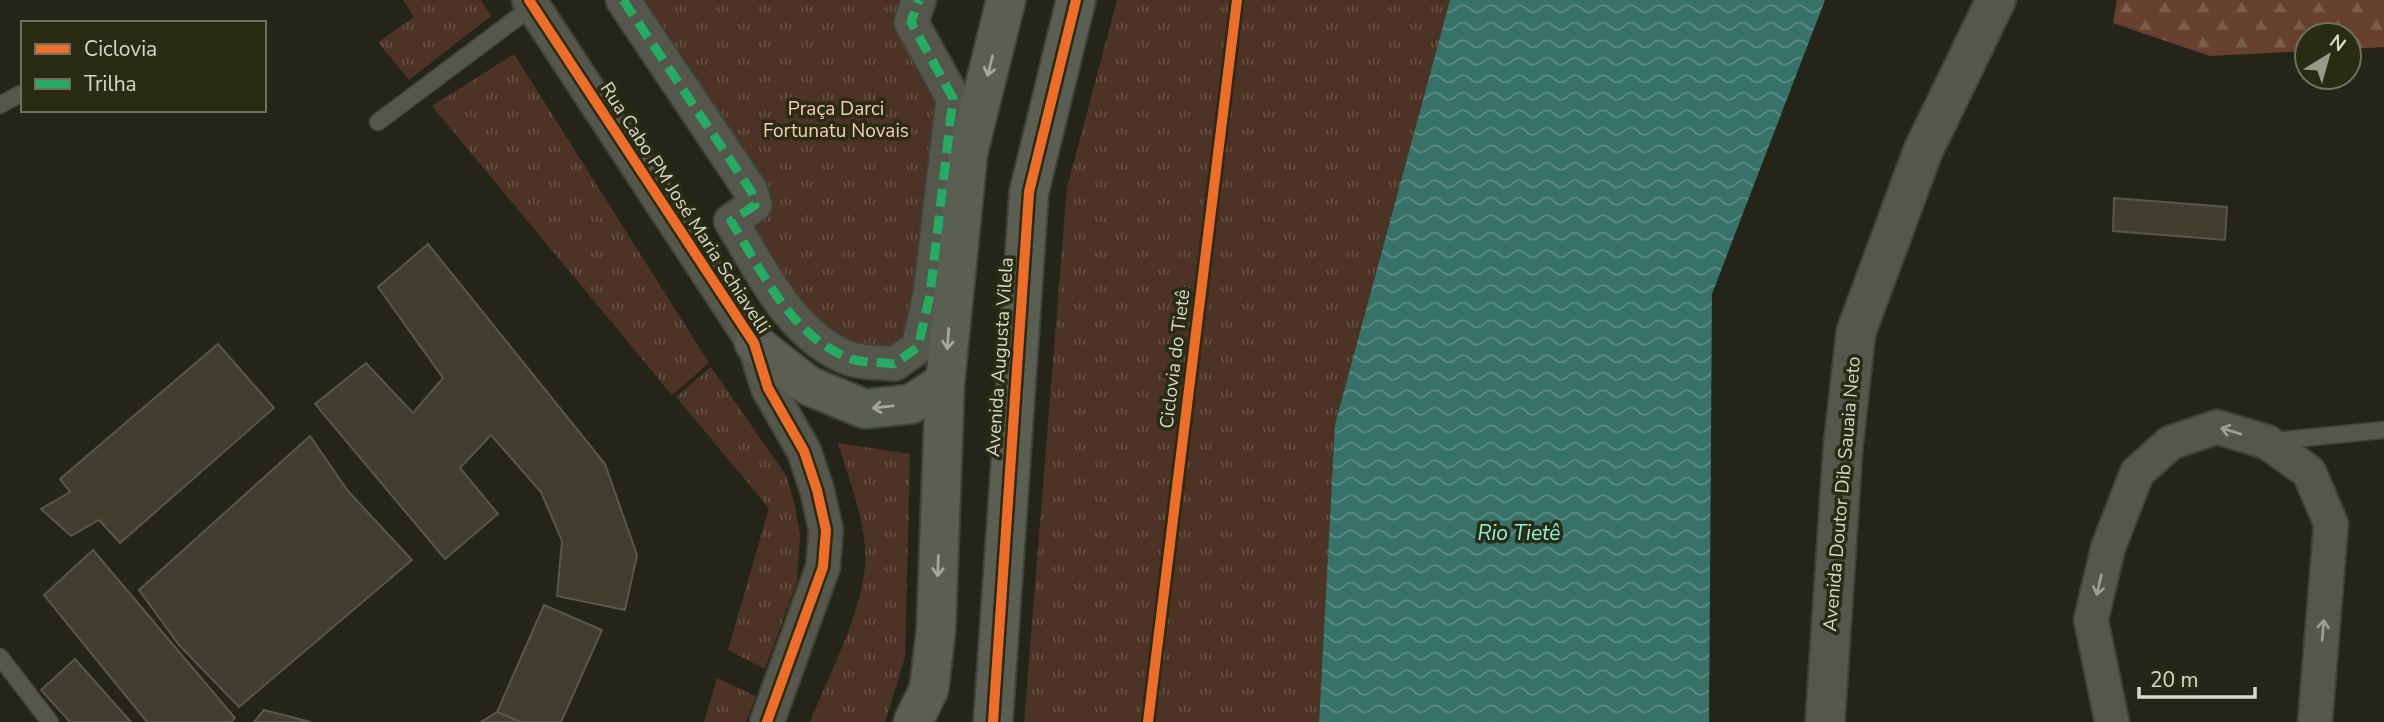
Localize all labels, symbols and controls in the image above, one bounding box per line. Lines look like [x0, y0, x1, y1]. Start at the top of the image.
legend [21, 21, 266, 112]
north arrow [2293, 21, 2363, 91]
text: N [2324, 29, 2351, 58]
text: Ciclovia [84, 35, 157, 63]
one-way arrow [983, 54, 996, 77]
text: Trilha [84, 70, 137, 98]
street label: Rua Cabo PM José Maria Schiavelli [594, 77, 776, 339]
park label: Praça Darci Fortunatu Novais [763, 96, 909, 144]
street label: Avenida Augusta Vilela [980, 256, 1020, 458]
street label: Ciclovia do Tietê [1154, 288, 1196, 430]
one-way arrow [941, 327, 954, 350]
street label: Avenida Doutor Dib Sauaia Neto [1817, 355, 1867, 633]
one-way arrow [873, 400, 895, 413]
one-way arrow [2220, 423, 2242, 436]
water label: Rio Tietê [1477, 519, 1561, 547]
one-way arrow [932, 555, 945, 578]
one-way arrow [2092, 573, 2105, 596]
one-way arrow [2317, 619, 2330, 641]
scale bar [2139, 656, 2254, 700]
text: 20 m [2150, 666, 2199, 694]

